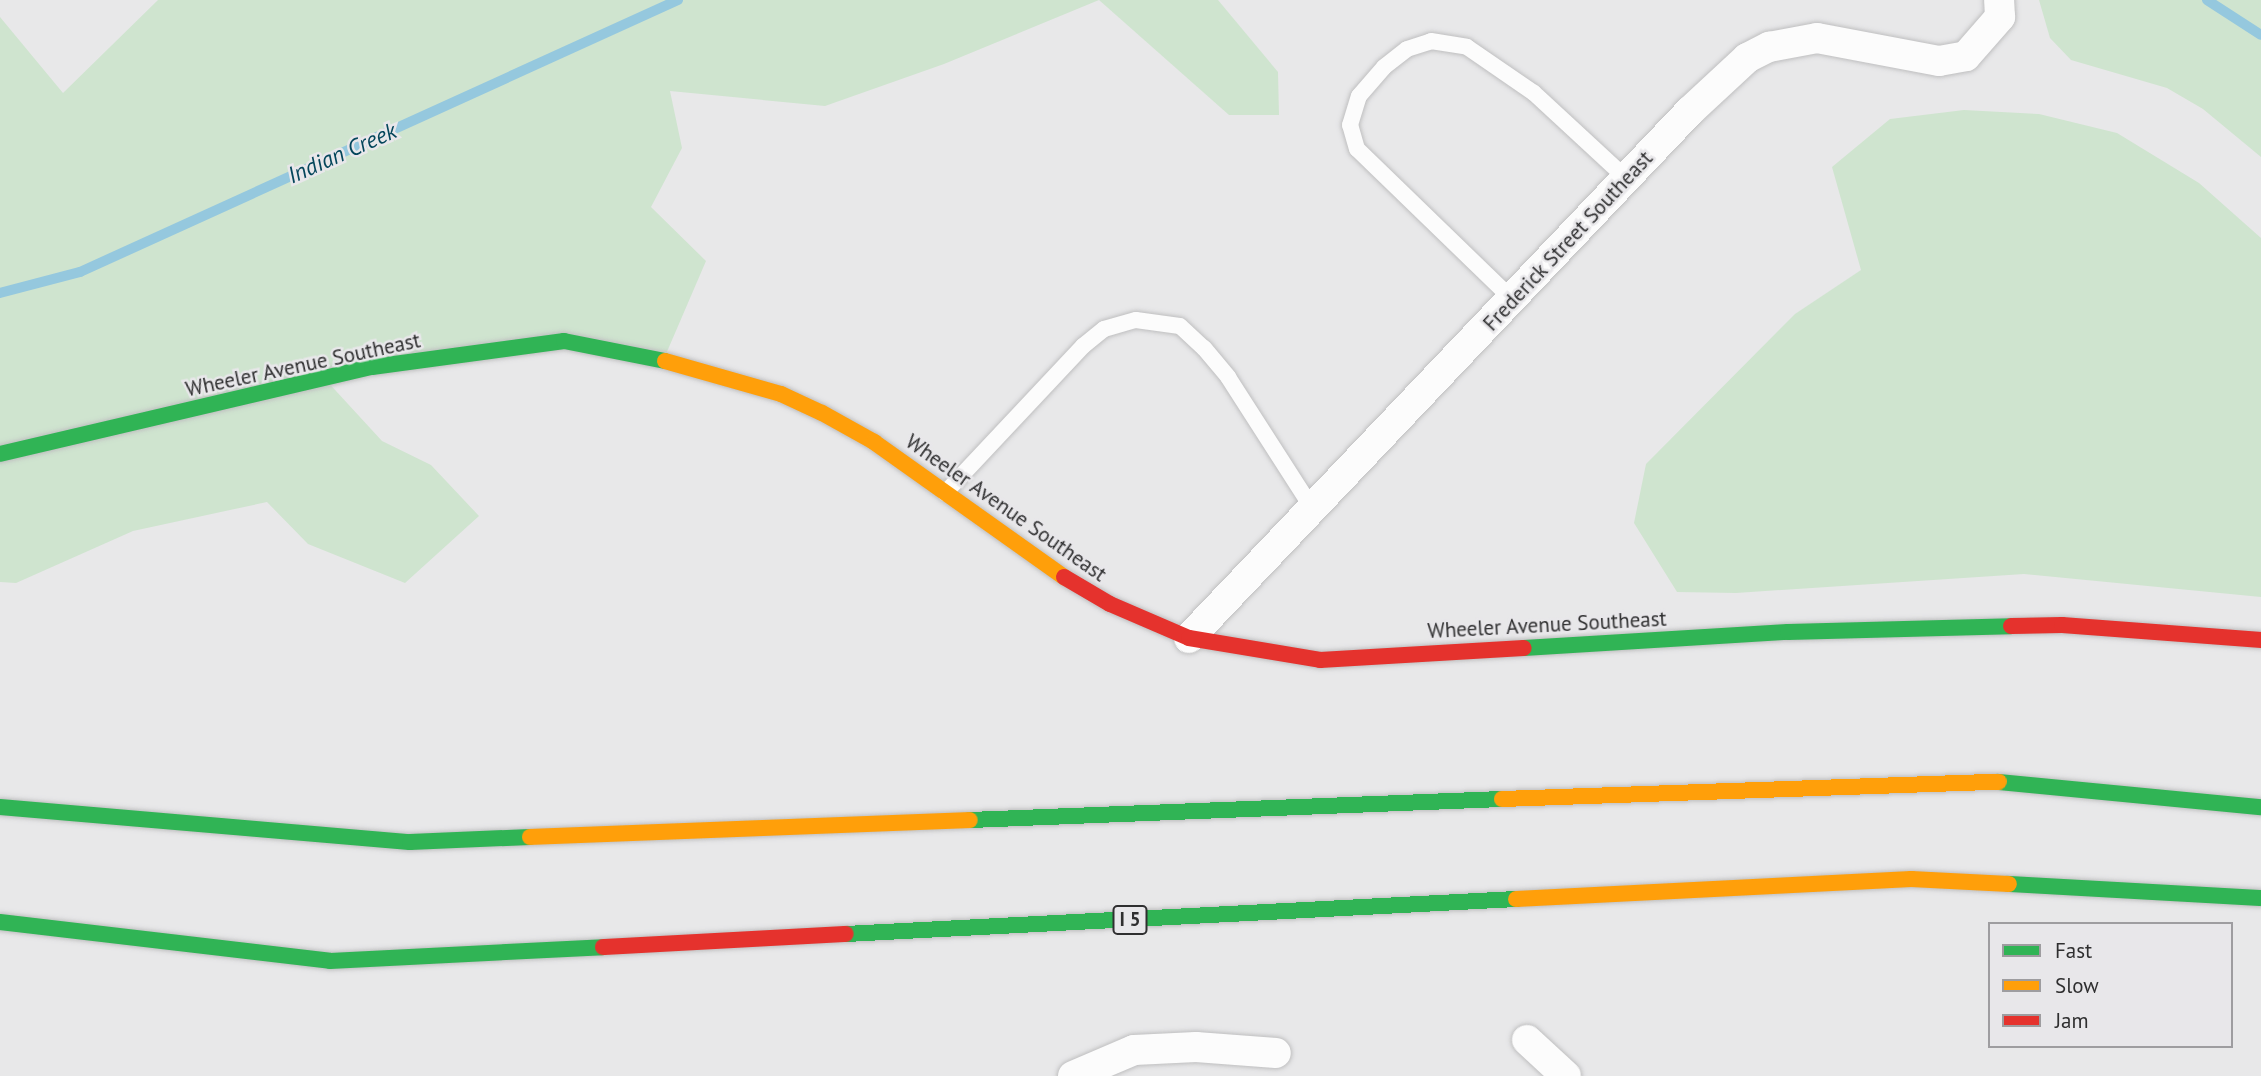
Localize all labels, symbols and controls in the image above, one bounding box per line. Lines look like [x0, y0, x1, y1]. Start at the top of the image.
water label: Indian Creek [283, 117, 401, 189]
street label: Frederick Street Southeast [1478, 146, 1658, 336]
street label: Wheeler Avenue Southeast [183, 328, 423, 402]
street label: Wheeler Avenue Southeast [900, 429, 1112, 587]
street label: Wheeler Avenue Southeast [1426, 606, 1668, 644]
road number: I 5 [1112, 904, 1148, 936]
legend [1988, 922, 2233, 1048]
text: Fast [2055, 937, 2092, 964]
text: Slow [2055, 972, 2099, 999]
text: Jam [2055, 1007, 2089, 1034]

